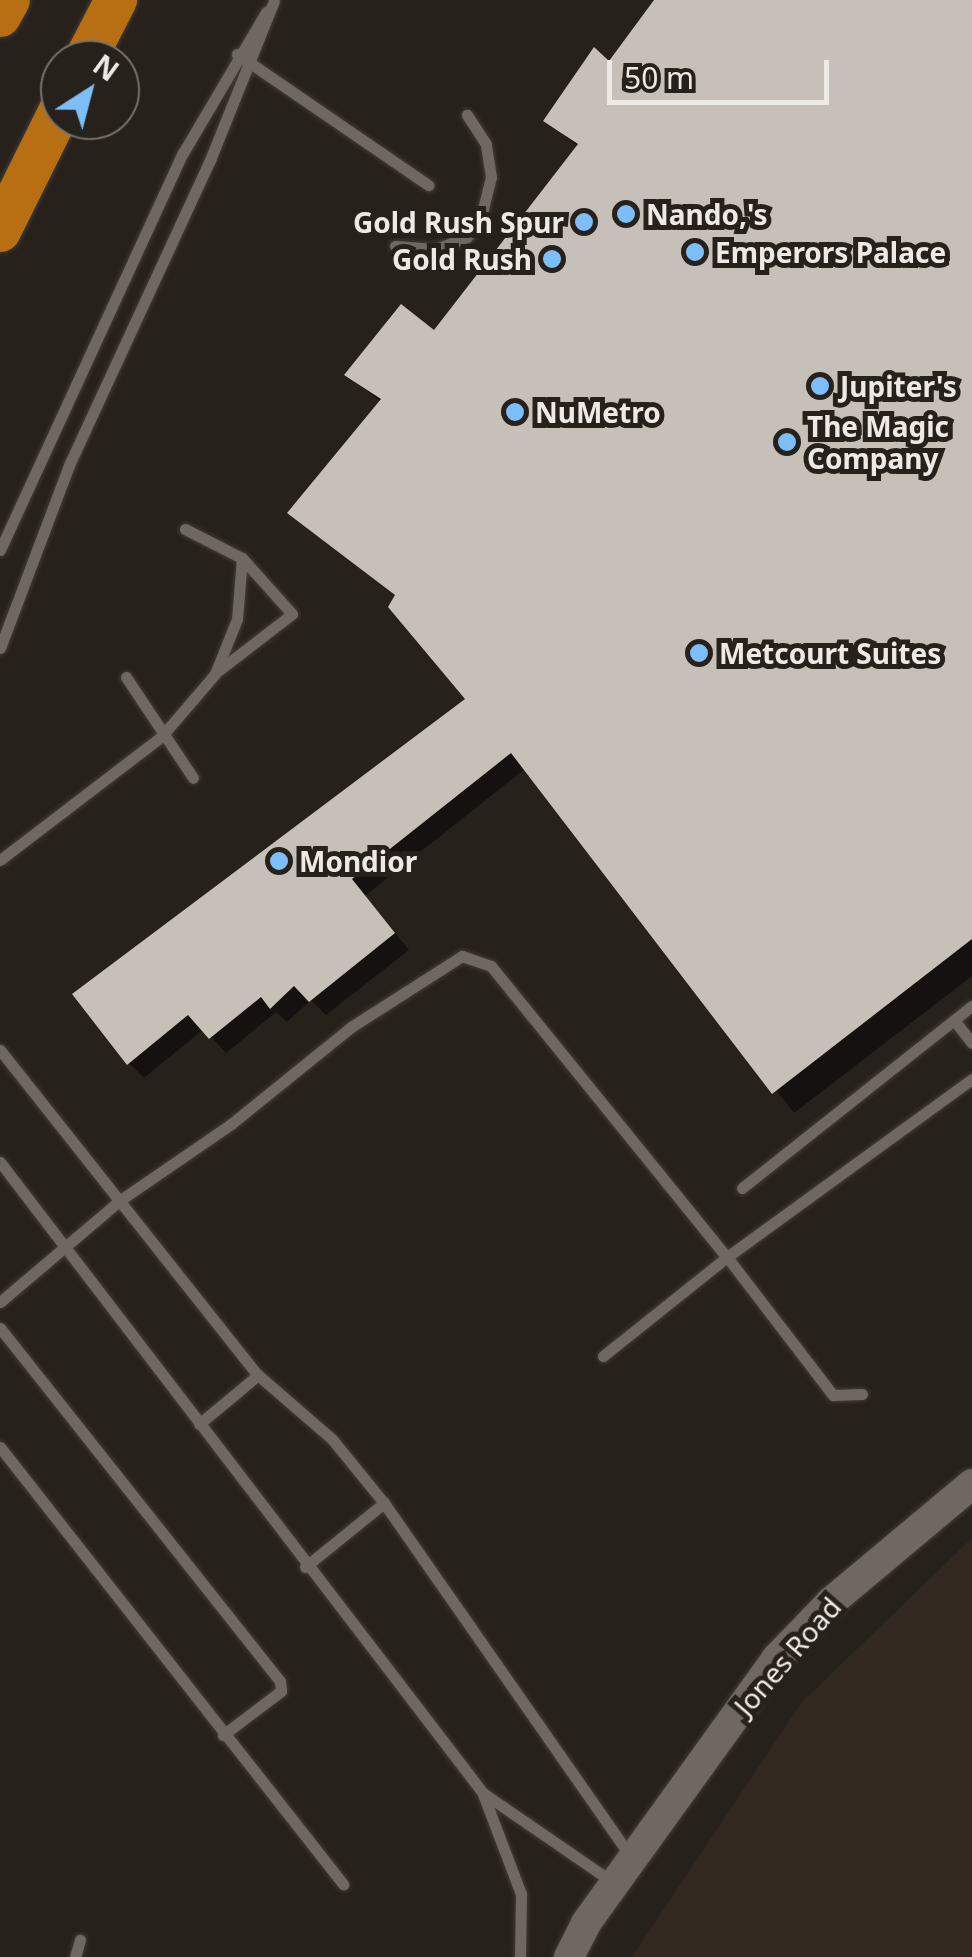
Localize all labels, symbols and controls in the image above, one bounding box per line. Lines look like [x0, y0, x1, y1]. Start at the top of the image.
north arrow [40, 40, 140, 140]
scale bar [612, 40, 834, 102]
text: N [86, 45, 127, 89]
text: 50 m [624, 57, 694, 98]
place label: Nando,'s [646, 197, 768, 231]
marker: Nando,'s [615, 203, 637, 225]
place label: Gold Rush Spur [353, 205, 564, 239]
marker: Gold Rush Spur [573, 211, 595, 233]
place label: Emperors Palace [715, 235, 946, 269]
marker: Emperors Palace [684, 241, 706, 263]
place label: Gold Rush [392, 242, 532, 276]
marker: Gold Rush [541, 248, 563, 270]
place label: Jupiter's [840, 369, 957, 403]
marker: Jupiter's [809, 375, 831, 397]
place label: NuMetro [535, 395, 661, 429]
marker: NuMetro [504, 401, 526, 423]
place label: The Magic Company [807, 409, 949, 475]
marker: The Magic Company [776, 431, 798, 453]
place label: Metcourt Suites [719, 636, 941, 670]
marker: Metcourt Suites [688, 642, 710, 664]
place label: Mondior [299, 844, 417, 878]
marker: Mondior [268, 850, 290, 872]
street label: Jones Road [727, 1590, 847, 1722]

